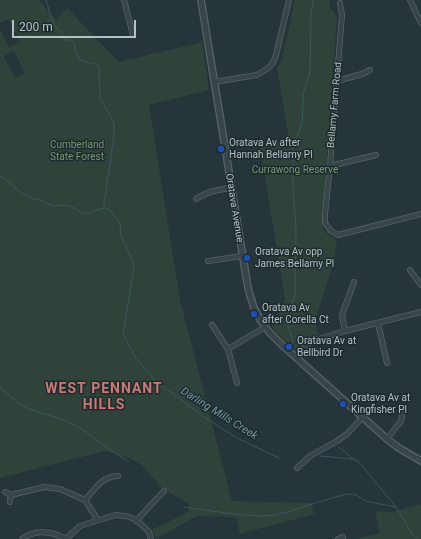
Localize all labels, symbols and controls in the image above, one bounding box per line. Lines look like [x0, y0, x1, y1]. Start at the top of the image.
scale bar [14, 12, 138, 38]
text: 200 m [19, 20, 53, 34]
street label: Bellamy Farm Road [325, 62, 345, 148]
place label: Oratava Av after Hannah Bellamy Pl [229, 137, 313, 160]
park label: Cumberland State Forest [50, 139, 104, 162]
marker: Oratava Av after Hannah Bellamy Pl [216, 144, 226, 154]
park label: Currawong Reserve [252, 164, 338, 176]
street label: Oratava Avenue [223, 173, 245, 243]
place label: Oratava Av opp James Bellamy Pl [255, 246, 334, 270]
marker: Oratava Av opp James Bellamy Pl [242, 253, 252, 263]
place label: Oratava Av after Corella Ct [262, 302, 329, 326]
marker: Oratava Av after Corella Ct [249, 309, 259, 319]
place label: Oratava Av at Bellbird Dr [297, 335, 356, 358]
marker: Oratava Av at Bellbird Dr [284, 342, 294, 352]
district label: WEST PENNANT HILLS [45, 381, 163, 414]
water label: Darling Mills Creek [178, 385, 260, 443]
place label: Oratava Av at Kingfisher Pl [351, 392, 410, 416]
marker: Oratava Av at Kingfisher Pl [338, 399, 348, 409]

